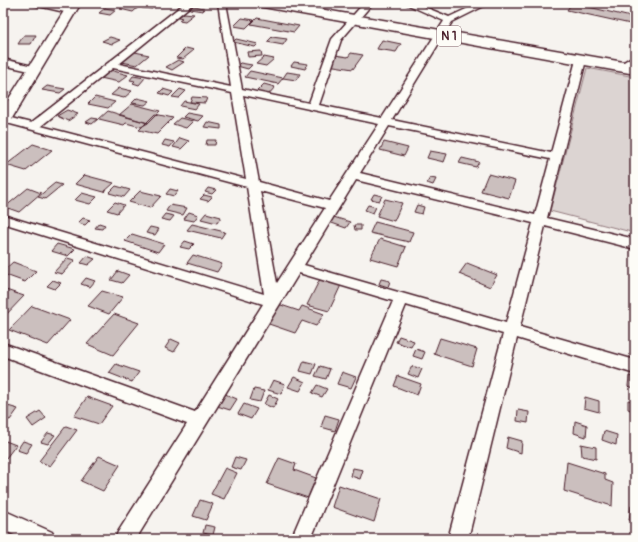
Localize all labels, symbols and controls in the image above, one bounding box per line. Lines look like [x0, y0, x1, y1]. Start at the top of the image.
road number: N 1 [437, 26, 461, 46]

